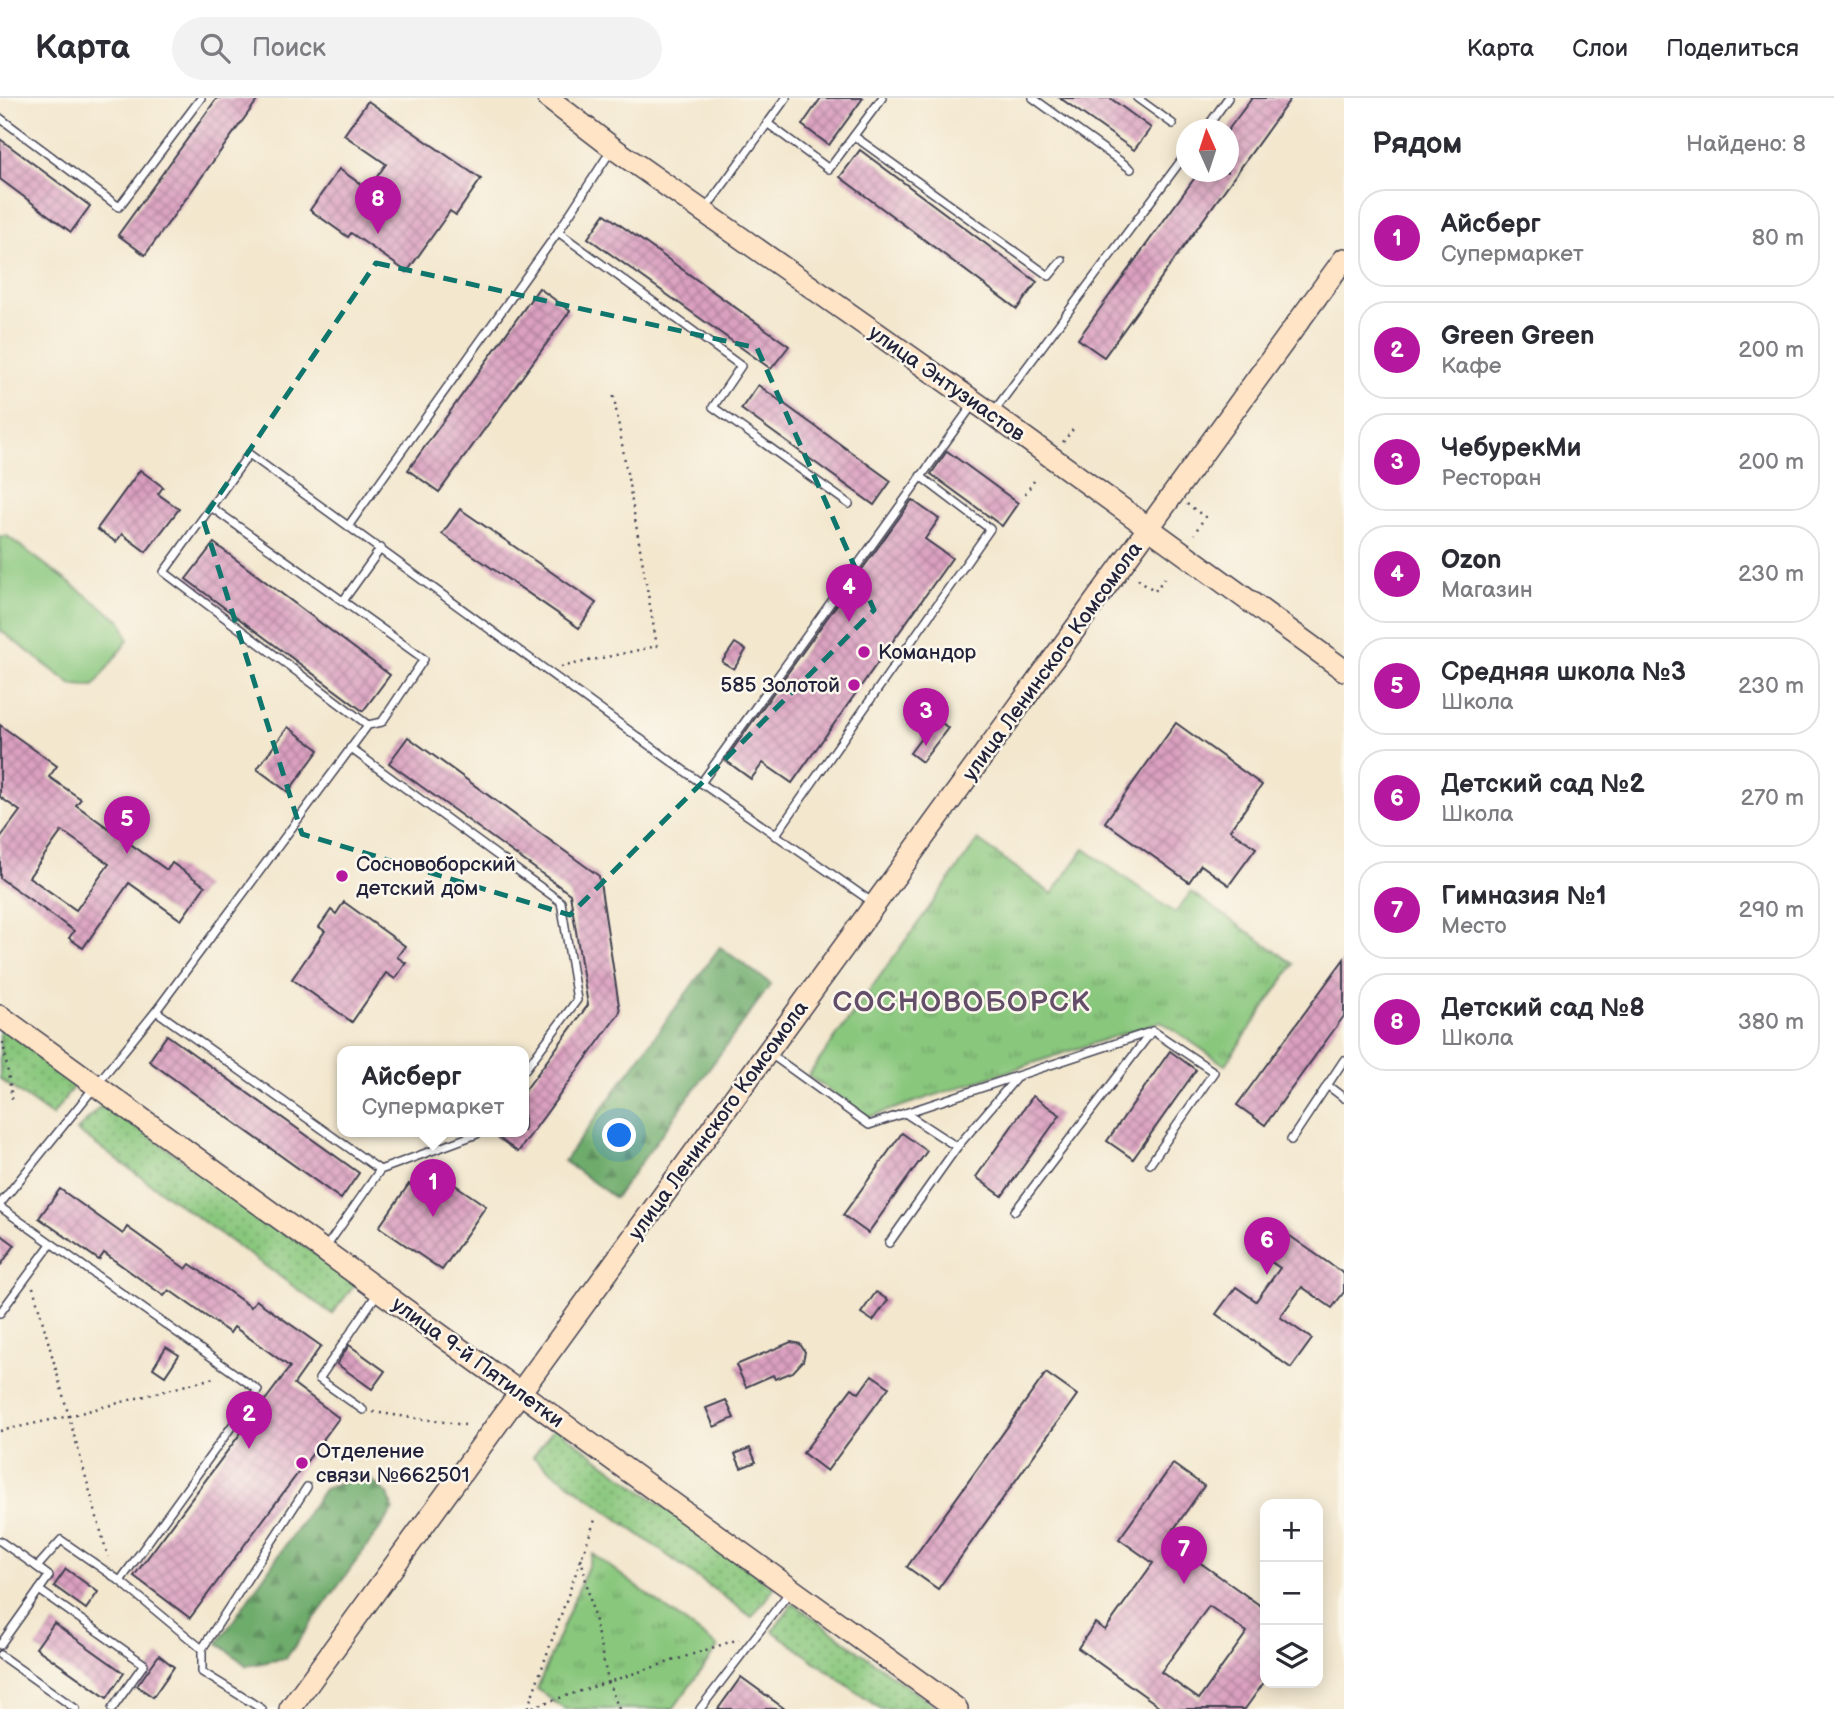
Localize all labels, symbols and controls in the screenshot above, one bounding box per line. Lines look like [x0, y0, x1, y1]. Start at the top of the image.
search box [172, 17, 662, 80]
text: Карта [35, 28, 130, 68]
icon: search [196, 29, 234, 67]
text: Поиск [252, 33, 326, 64]
text: Карта [1467, 34, 1534, 63]
text: Слои [1572, 34, 1628, 63]
text: Поделиться [1666, 34, 1799, 63]
north arrow [1176, 119, 1239, 182]
text: Рядом [1372, 126, 1462, 162]
text: Найдено: 8 [1686, 130, 1806, 158]
pin: 8 [355, 176, 401, 234]
text: Айсберг [1441, 209, 1541, 240]
text: 1 [1392, 224, 1402, 252]
text: 80 m [1752, 224, 1804, 252]
text: Супермаркет [1441, 240, 1584, 268]
street label: улица Энтузиастов [864, 320, 1030, 447]
text: Green Green [1441, 321, 1595, 352]
text: 2 [1390, 336, 1404, 364]
text: 200 m [1738, 336, 1804, 364]
text: Кафе [1441, 352, 1502, 380]
text: ЧебурекМи [1441, 433, 1582, 464]
text: 3 [1390, 448, 1404, 476]
text: 200 m [1738, 448, 1804, 476]
text: Ресторан [1441, 464, 1541, 492]
street label: улица Ленинского Комсомола [957, 536, 1148, 786]
text: Ozon [1441, 545, 1502, 576]
text: 4 [1390, 560, 1404, 588]
text: 230 m [1738, 560, 1804, 588]
pin: 4 [826, 564, 872, 622]
text: Магазин [1441, 576, 1533, 604]
place label: Командор [878, 640, 976, 665]
marker: Командор [856, 644, 872, 660]
text: Средняя школа №3 [1441, 657, 1686, 688]
text: 5 [1390, 672, 1404, 700]
text: 230 m [1738, 672, 1804, 700]
place label: 585 Золотой [720, 673, 840, 698]
marker: 585 Золотой [846, 677, 862, 693]
pin: 3 [903, 688, 949, 746]
text: Школа [1441, 688, 1514, 716]
text: Детский сад №2 [1441, 769, 1645, 800]
text: 6 [1390, 784, 1404, 812]
text: 270 m [1740, 784, 1804, 812]
pin: 5 [104, 796, 150, 854]
text: Школа [1441, 800, 1514, 828]
place label: Сосновоборский детский дом [356, 852, 516, 901]
marker: Сосновоборский детский дом [334, 868, 350, 884]
text: Гимназия №1 [1441, 881, 1607, 912]
text: 7 [1391, 896, 1403, 924]
text: 290 m [1738, 896, 1804, 924]
text: Место [1441, 912, 1507, 940]
district label: СОСНОВОБОРСК [832, 986, 1092, 1019]
text: Детский сад №8 [1441, 993, 1645, 1024]
street label: улица Ленинского Комсомола [623, 995, 814, 1245]
text: 8 [1390, 1008, 1404, 1036]
text: 380 m [1738, 1008, 1804, 1036]
text: Школа [1441, 1024, 1514, 1052]
popup [337, 1046, 529, 1137]
text: Айсберг [362, 1062, 462, 1093]
text: Супермаркет [362, 1093, 504, 1121]
your location [602, 1118, 636, 1152]
pin: 1 [410, 1159, 456, 1217]
pin: 6 [1244, 1217, 1290, 1275]
street label: улица 9-й Пятилетки [387, 1292, 569, 1433]
pin: 2 [226, 1391, 272, 1449]
place label: Отделение связи №662501 [316, 1439, 470, 1488]
marker: Отделение связи №662501 [294, 1455, 310, 1471]
map controls [1260, 1499, 1323, 1688]
button: + [1260, 1499, 1323, 1562]
pin: 7 [1161, 1526, 1207, 1584]
button: − [1260, 1562, 1323, 1625]
button: layers [1260, 1625, 1323, 1688]

